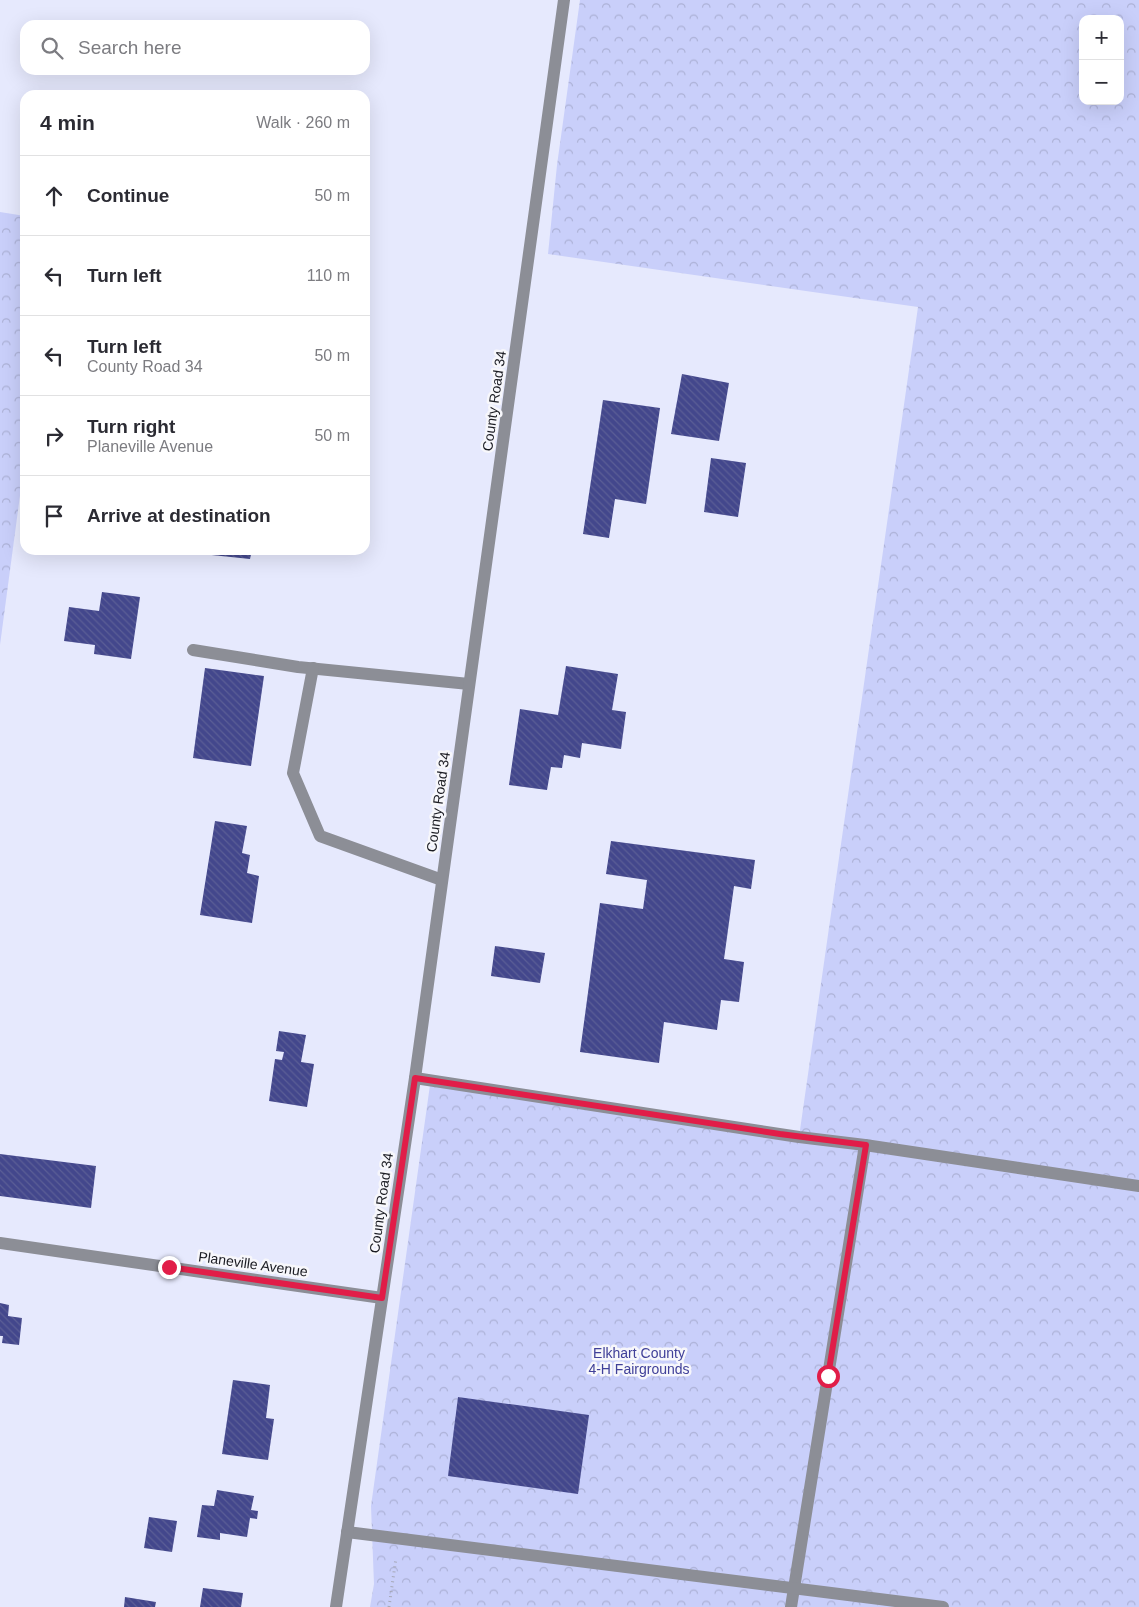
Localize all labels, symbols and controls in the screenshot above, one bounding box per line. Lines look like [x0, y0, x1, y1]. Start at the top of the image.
map controls [1079, 15, 1124, 105]
button: + [1079, 15, 1124, 60]
search box [20, 20, 370, 75]
icon: search [38, 34, 66, 62]
text: Search here [78, 37, 182, 58]
button: − [1079, 60, 1124, 105]
text: 4 min [40, 111, 95, 134]
text: Walk · 260 m [256, 114, 350, 131]
icon: ahead [40, 182, 68, 210]
text: Continue [87, 185, 169, 206]
text: 50 m [314, 187, 350, 204]
icon: left [40, 262, 68, 290]
text: Turn left [87, 265, 162, 286]
text: 110 m [307, 267, 350, 284]
text: Turn left [87, 336, 162, 357]
icon: left [40, 342, 68, 370]
text: 50 m [314, 347, 350, 364]
street label: County Road 34 [479, 350, 509, 452]
text: County Road 34 [87, 358, 203, 375]
text: Turn right [87, 416, 175, 437]
icon: right [40, 422, 68, 450]
text: 50 m [314, 427, 350, 444]
text: Planeville Avenue [87, 438, 213, 455]
icon: arrive [40, 502, 68, 530]
text: Arrive at destination [87, 505, 271, 526]
street label: County Road 34 [423, 751, 453, 853]
street label: County Road 34 [366, 1152, 396, 1254]
street label: Planeville Avenue [197, 1248, 309, 1280]
route end [158, 1256, 181, 1279]
park label: Elkhart County 4-H Fairgrounds [588, 1345, 690, 1377]
route start [817, 1365, 840, 1388]

